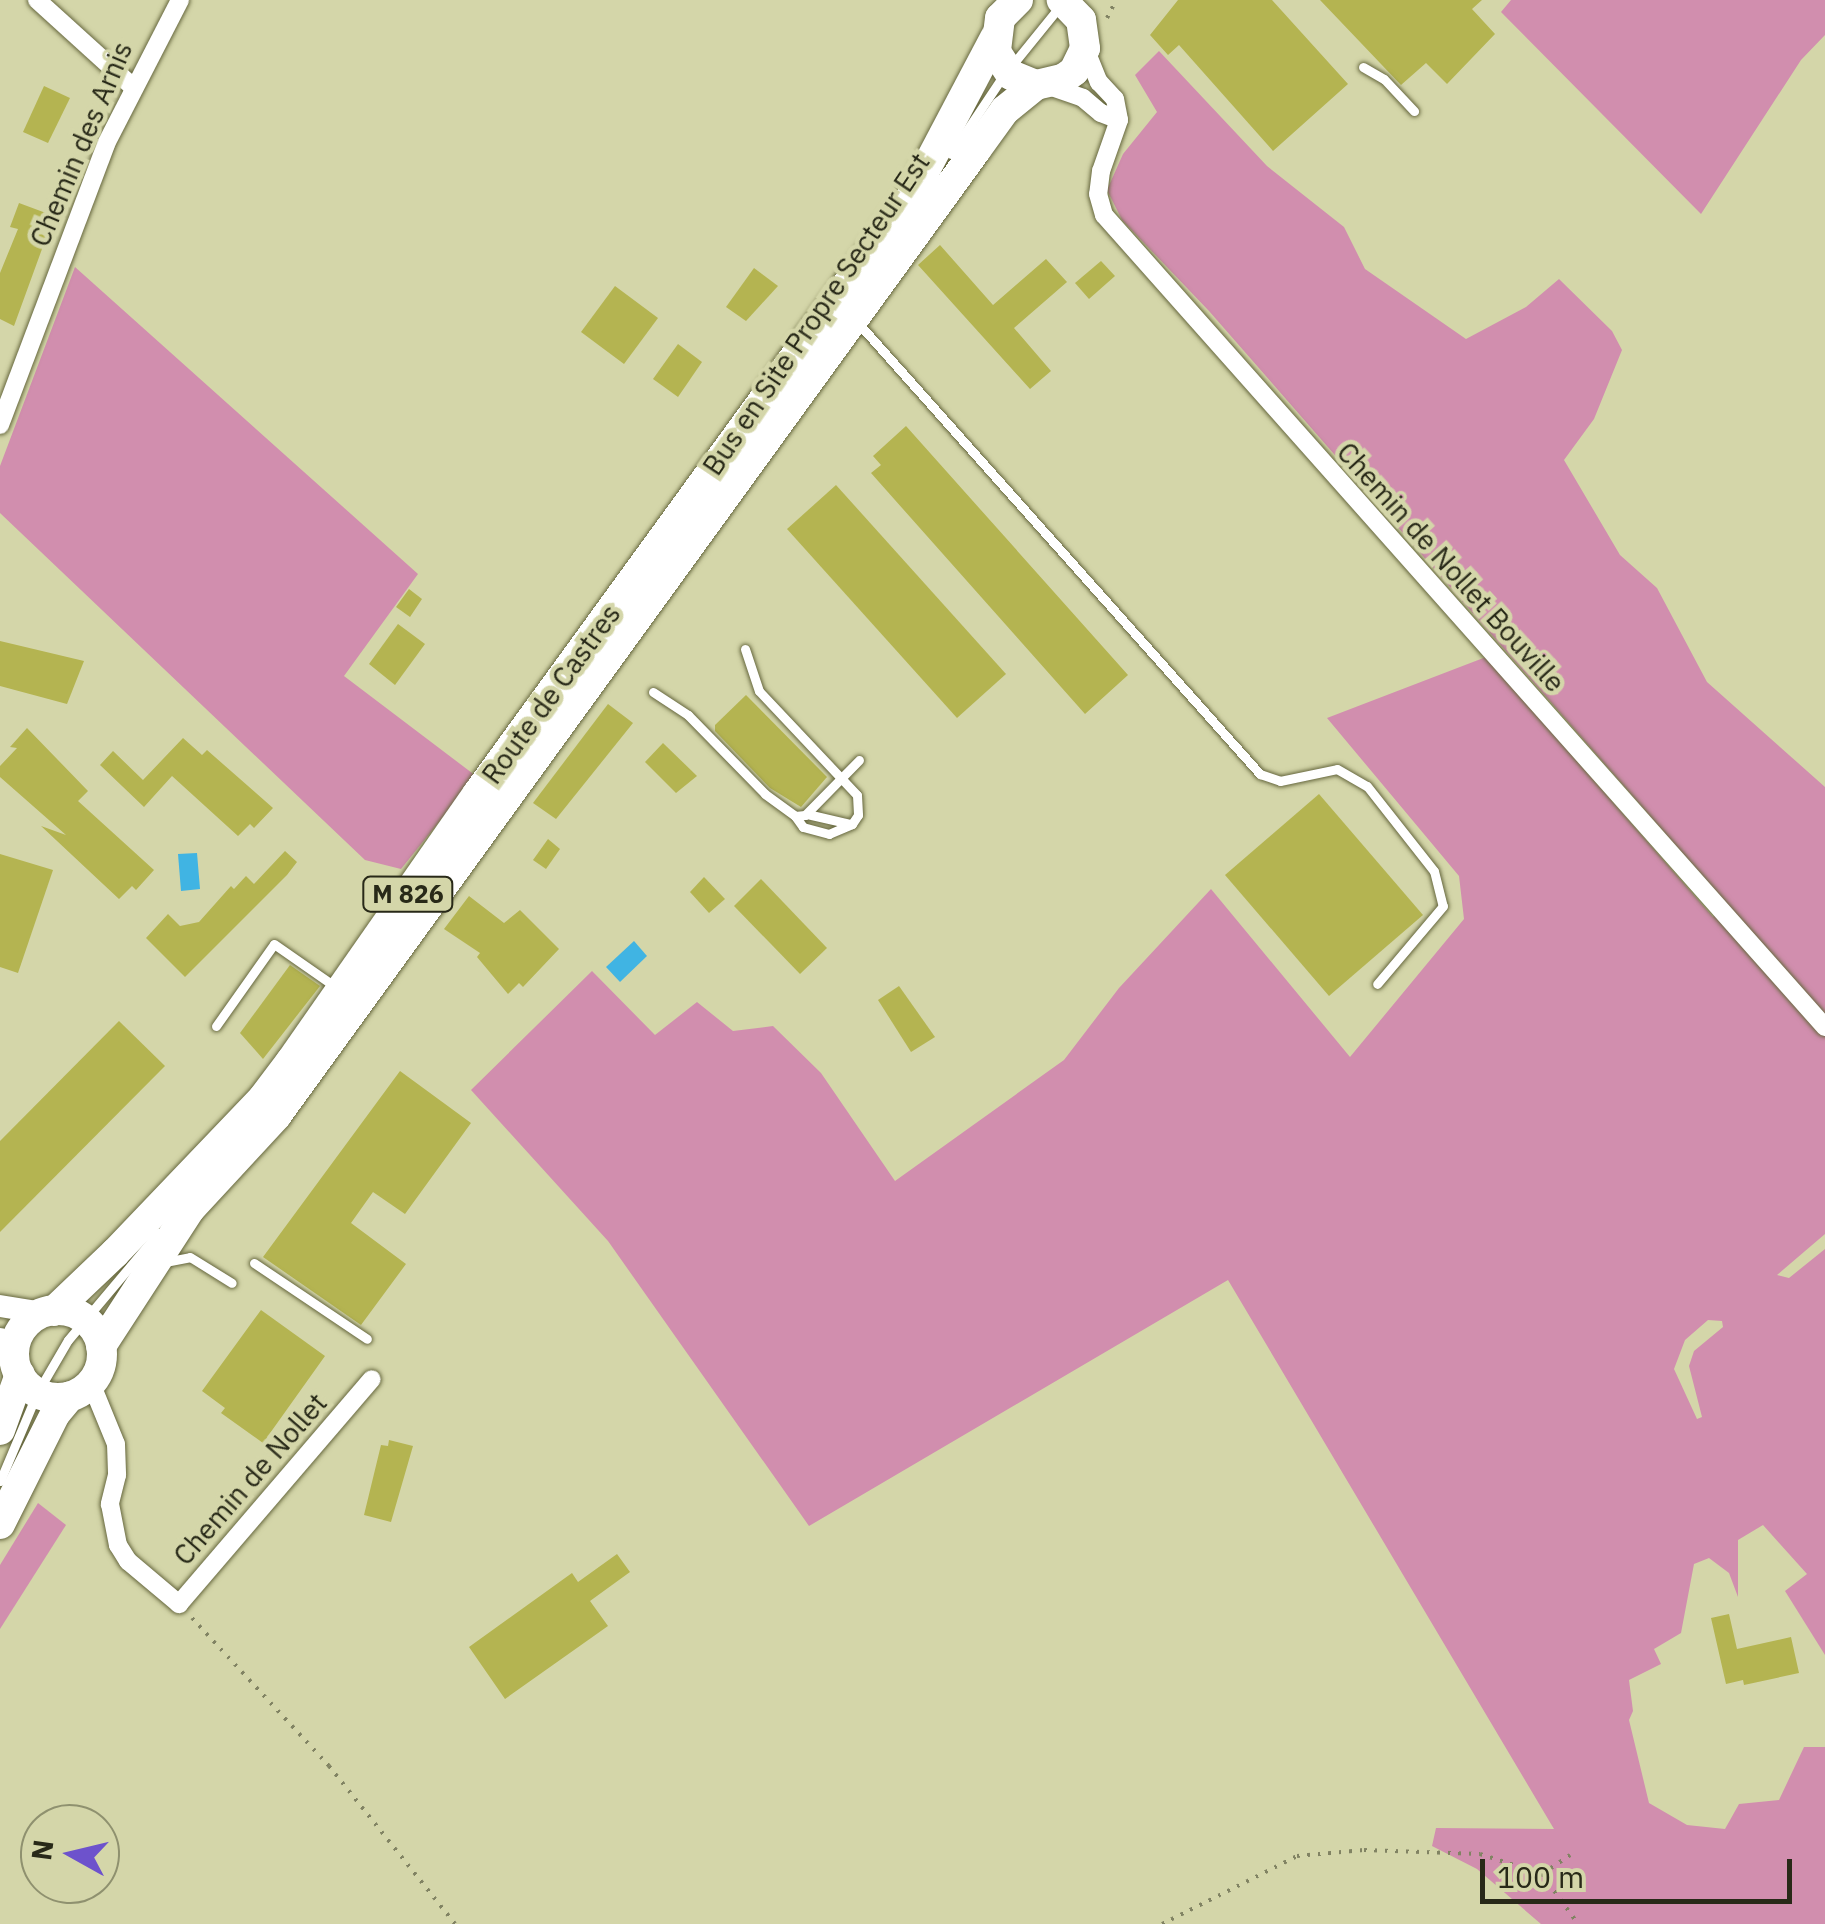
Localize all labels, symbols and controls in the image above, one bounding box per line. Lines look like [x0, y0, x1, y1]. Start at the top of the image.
street label: Chemin des Arnis [23, 37, 139, 251]
street label: Bus en Site Propre Secteur Est [695, 147, 937, 481]
street label: Chemin de Nollet Bouville [1330, 435, 1572, 699]
street label: Route de Castres [475, 598, 627, 790]
road number: M 826 [360, 874, 456, 914]
street label: Chemin de Nollet [166, 1386, 334, 1572]
north arrow [20, 1804, 120, 1904]
text: N [22, 1837, 62, 1863]
scale bar [1485, 1839, 1798, 1901]
text: 100 m [1497, 1857, 1584, 1896]

